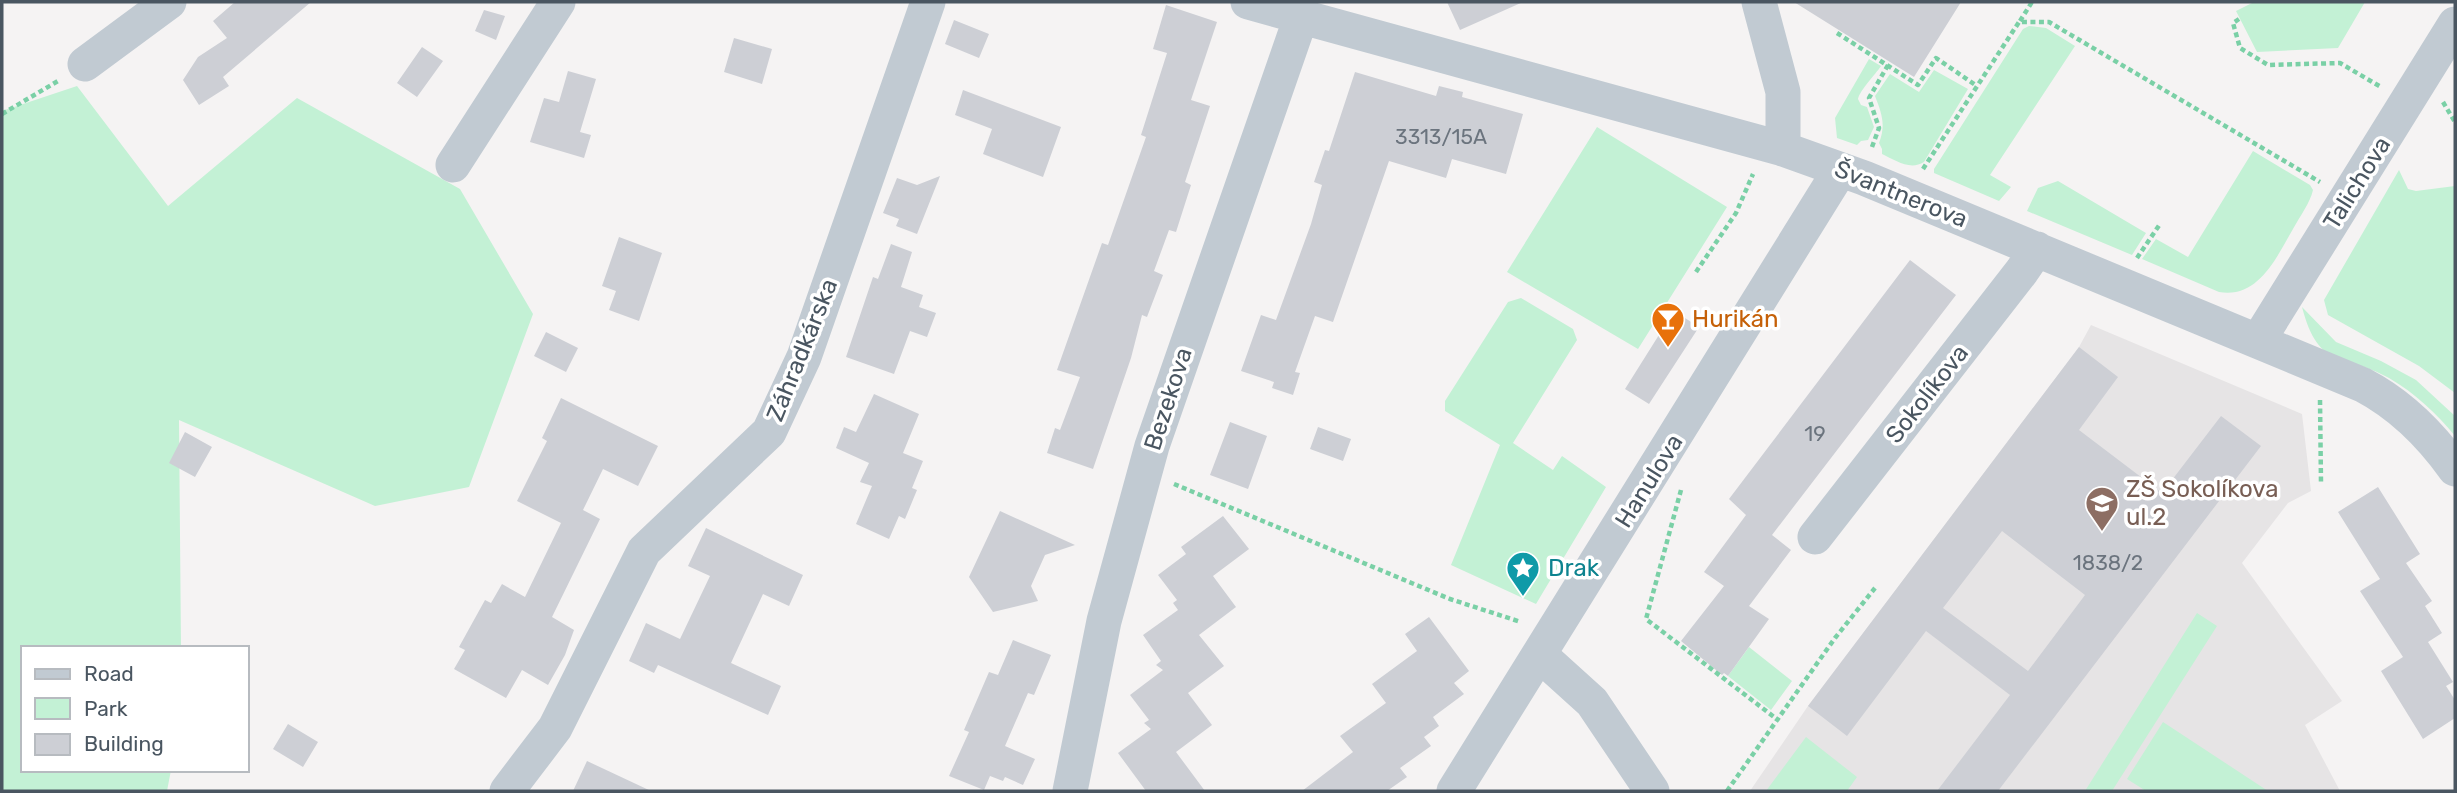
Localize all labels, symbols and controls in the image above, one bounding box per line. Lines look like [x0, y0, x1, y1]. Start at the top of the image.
house number: 3313/15A [1395, 124, 1487, 149]
street label: Talichova [2318, 132, 2396, 234]
street label: Švantnerova [1830, 155, 1972, 233]
street label: Záhradkárska [761, 275, 843, 425]
bar icon: Hurikán [1649, 300, 1687, 349]
place label: Hurikán [1692, 305, 1778, 333]
street label: Sokolíkova [1880, 339, 1974, 449]
street label: Bezekova [1138, 344, 1198, 454]
house number: 19 [1804, 421, 1826, 446]
street label: Hanulova [1609, 429, 1689, 533]
place label: ZŠ Sokolíkova ul.2 [2126, 475, 2278, 531]
school or university icon: ZŠ Sokolíkova ul.2 [2083, 484, 2121, 533]
place icon: Drak [1504, 549, 1542, 598]
house number: 1838/2 [2073, 550, 2143, 575]
place label: Drak [1548, 554, 1600, 582]
legend [21, 646, 248, 772]
text: Road [84, 661, 134, 686]
text: Park [84, 696, 128, 721]
text: Building [84, 731, 164, 756]

